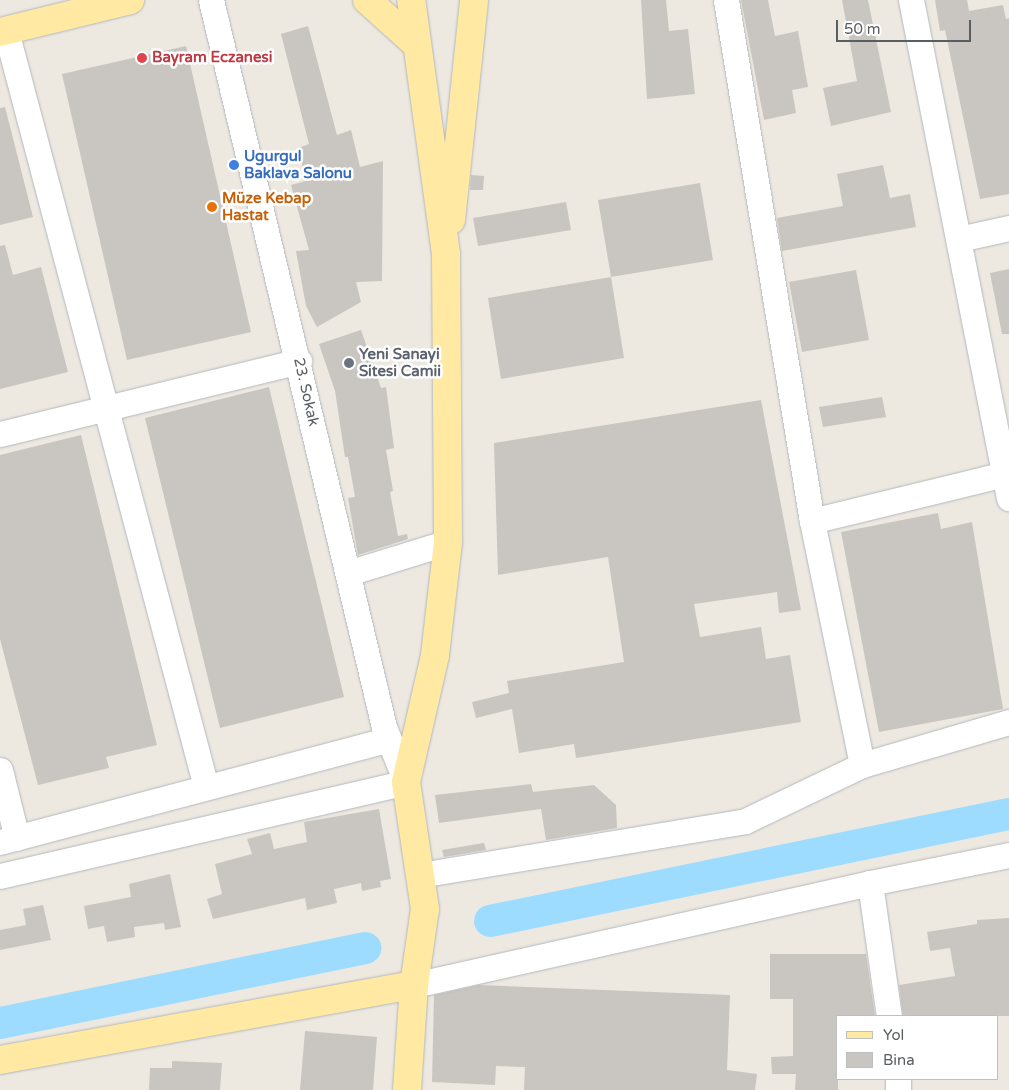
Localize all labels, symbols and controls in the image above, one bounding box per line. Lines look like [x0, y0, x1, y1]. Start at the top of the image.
scale bar [839, 10, 974, 42]
text: 50 m [844, 20, 881, 38]
place label: Bayram Eczanesi [152, 49, 272, 67]
marker: Bayram Eczanesi [136, 52, 148, 64]
place label: Ugurgul Baklava Salonu [244, 147, 352, 182]
marker: Ugurgul Baklava Salonu [228, 159, 240, 171]
place label: Müze Kebap Hastat [222, 189, 311, 224]
marker: Müze Kebap Hastat [206, 201, 218, 213]
place label: Yeni Sanayi Sitesi Camii [359, 345, 441, 380]
street label: 23. Sokak [289, 356, 323, 428]
marker: Yeni Sanayi Sitesi Camii [343, 357, 355, 369]
legend [836, 1015, 999, 1080]
text: Yol [883, 1026, 904, 1044]
text: Bina [883, 1051, 915, 1069]

